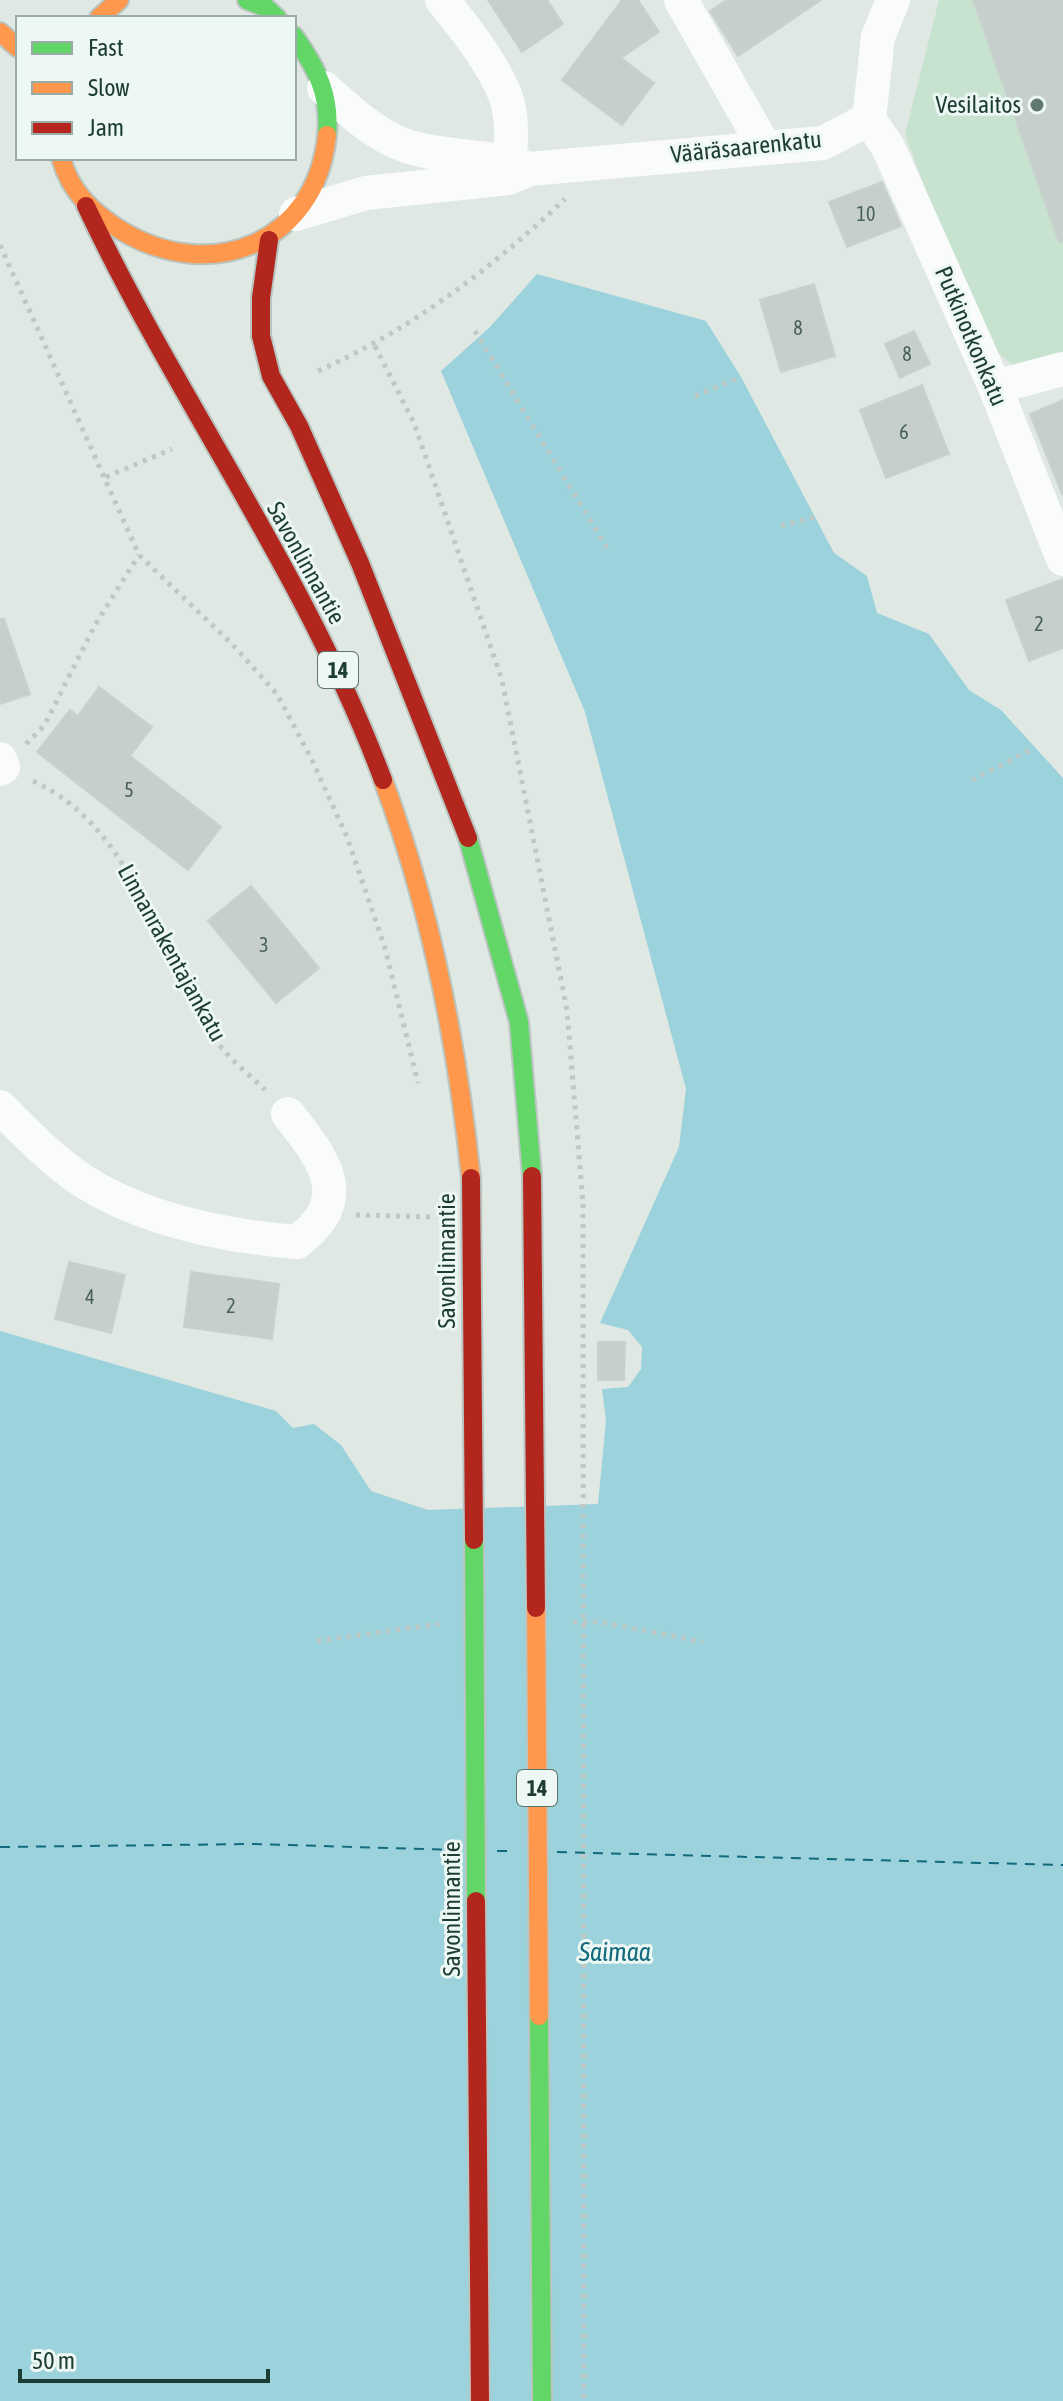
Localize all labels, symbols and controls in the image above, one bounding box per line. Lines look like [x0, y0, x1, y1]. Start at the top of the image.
legend [16, 16, 296, 160]
text: Fast [88, 34, 124, 61]
text: Slow [88, 74, 130, 101]
place label: Vesilaitos [936, 91, 1021, 118]
marker: Vesilaitos [1028, 96, 1046, 114]
text: Jam [88, 114, 124, 141]
street label: Vääräsaarenkatu [669, 125, 823, 168]
house number: 10 [857, 202, 875, 225]
street label: Putkinotkonkatu [930, 262, 1013, 410]
house number: 8 [793, 316, 803, 339]
house number: 8 [902, 342, 912, 365]
house number: 6 [899, 420, 909, 443]
street label: Savonlinnantie [262, 497, 351, 628]
house number: 2 [1034, 612, 1044, 635]
road number: 14 [318, 652, 358, 688]
house number: 5 [124, 778, 134, 801]
street label: Linnanrakentajankatu [113, 860, 232, 1046]
house number: 3 [259, 933, 269, 956]
street label: Savonlinnantie [433, 1193, 460, 1329]
house number: 4 [85, 1285, 95, 1308]
house number: 2 [226, 1294, 236, 1317]
road number: 14 [517, 1770, 557, 1806]
street label: Savonlinnantie [438, 1841, 465, 1977]
water label: Saimaa [578, 1937, 651, 1967]
scale bar [20, 2333, 268, 2383]
text: 50 m [32, 2347, 75, 2374]

